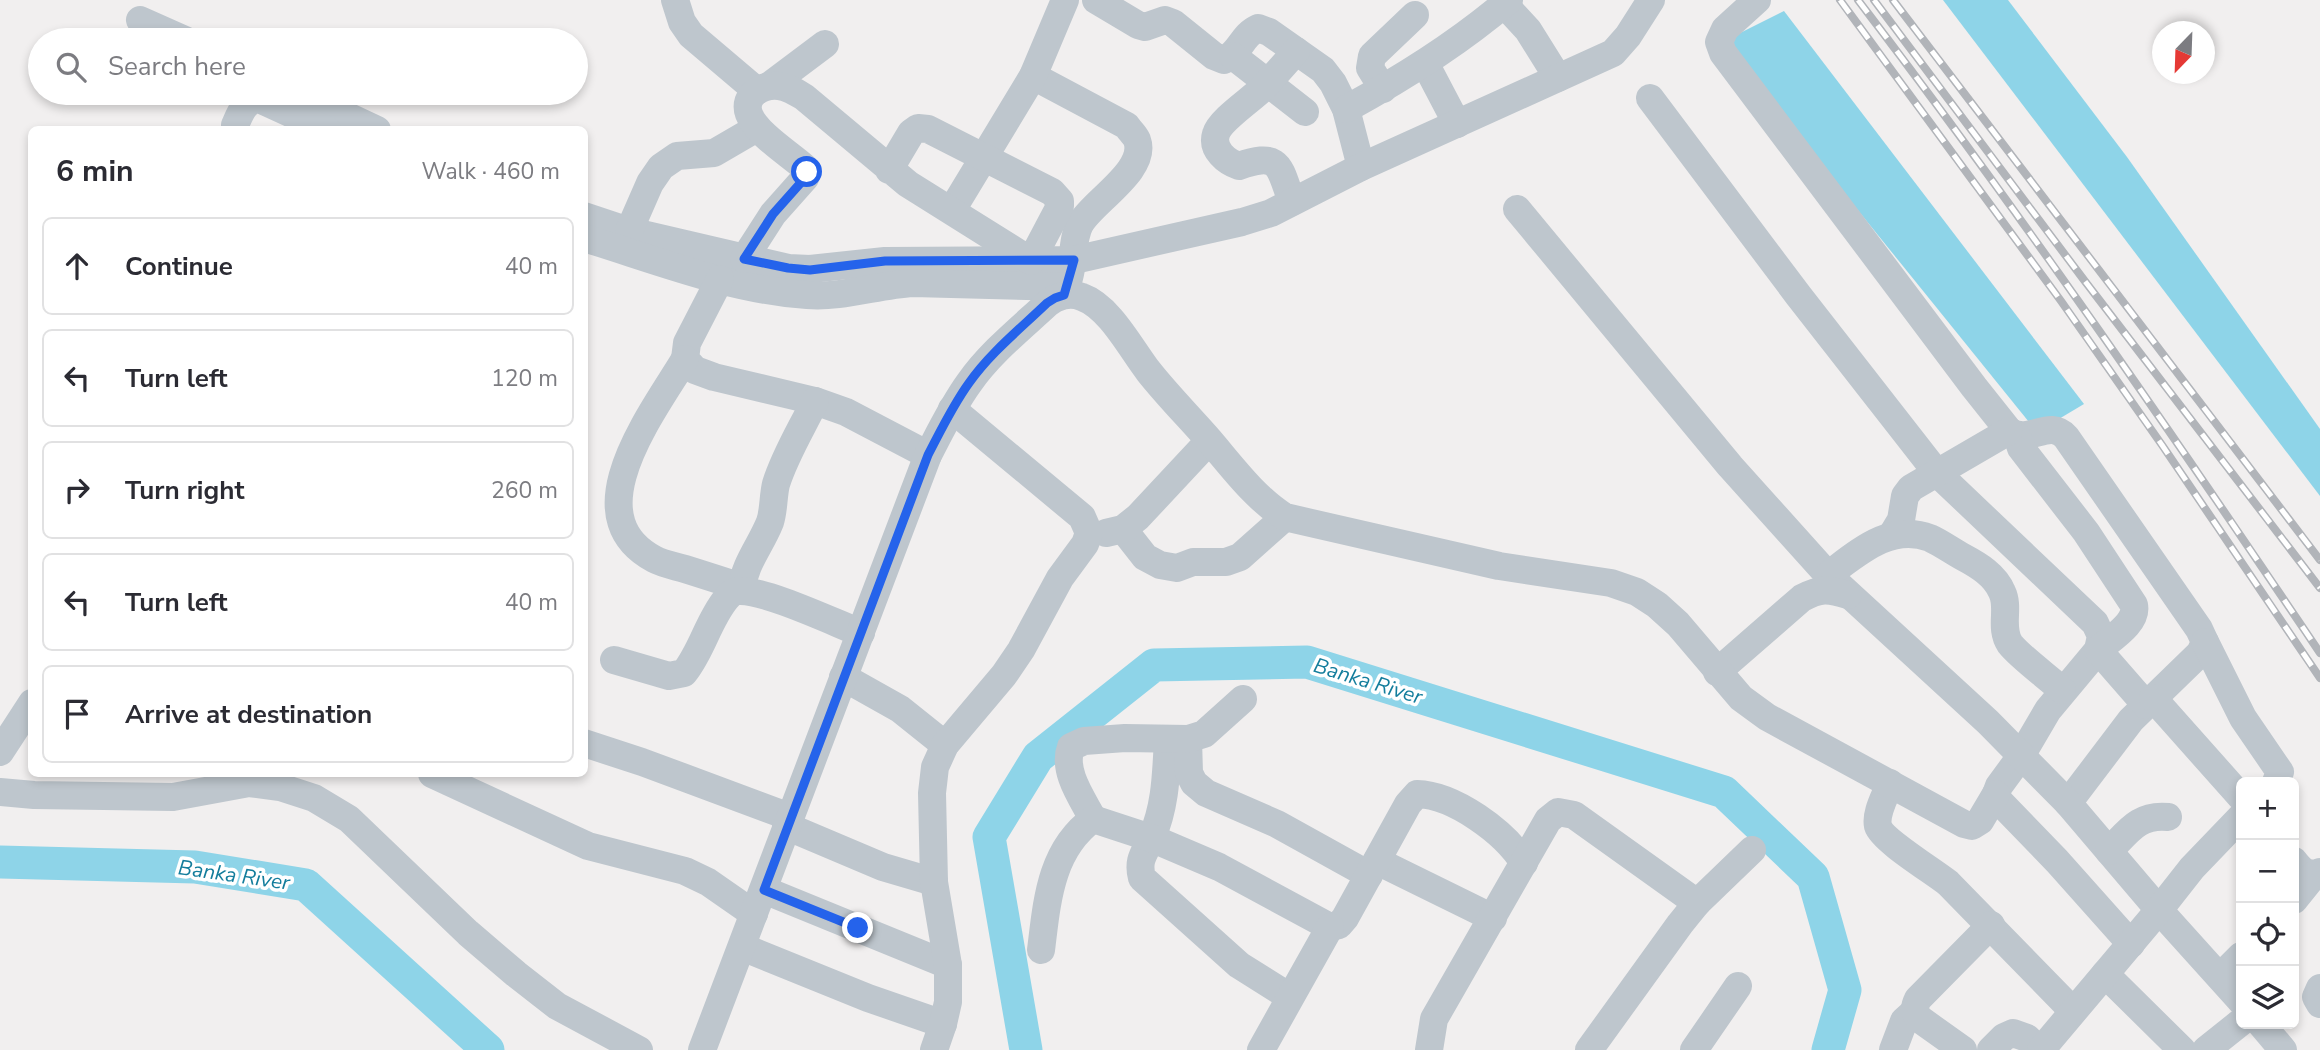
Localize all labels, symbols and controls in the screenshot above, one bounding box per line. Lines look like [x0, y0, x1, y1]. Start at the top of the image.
north arrow [2152, 21, 2215, 84]
search box [28, 28, 588, 105]
icon: search [52, 48, 90, 86]
text: Search here [108, 49, 246, 84]
text: 6 min [56, 151, 134, 192]
text: Walk · 460 m [421, 156, 560, 187]
route start [791, 156, 822, 187]
icon: ahead [58, 247, 96, 285]
text: Continue [125, 249, 233, 284]
text: 40 m [505, 251, 558, 282]
icon: left [58, 359, 96, 397]
text: Turn left [125, 361, 228, 396]
text: 120 m [491, 363, 558, 394]
icon: right [58, 471, 96, 509]
text: Turn right [125, 473, 244, 508]
text: 260 m [491, 475, 558, 506]
icon: left [58, 583, 96, 621]
text: Turn left [125, 585, 228, 620]
text: 40 m [505, 587, 558, 618]
water label: Banka River [1310, 651, 1426, 711]
icon: arrive [58, 695, 96, 733]
text: Arrive at destination [125, 697, 372, 732]
map controls [2236, 777, 2299, 1029]
button: + [2236, 777, 2299, 840]
button: − [2236, 840, 2299, 903]
water label: Banka River [176, 853, 292, 897]
button: locate [2236, 903, 2299, 966]
route end [842, 912, 873, 943]
button: layers [2236, 966, 2299, 1029]

